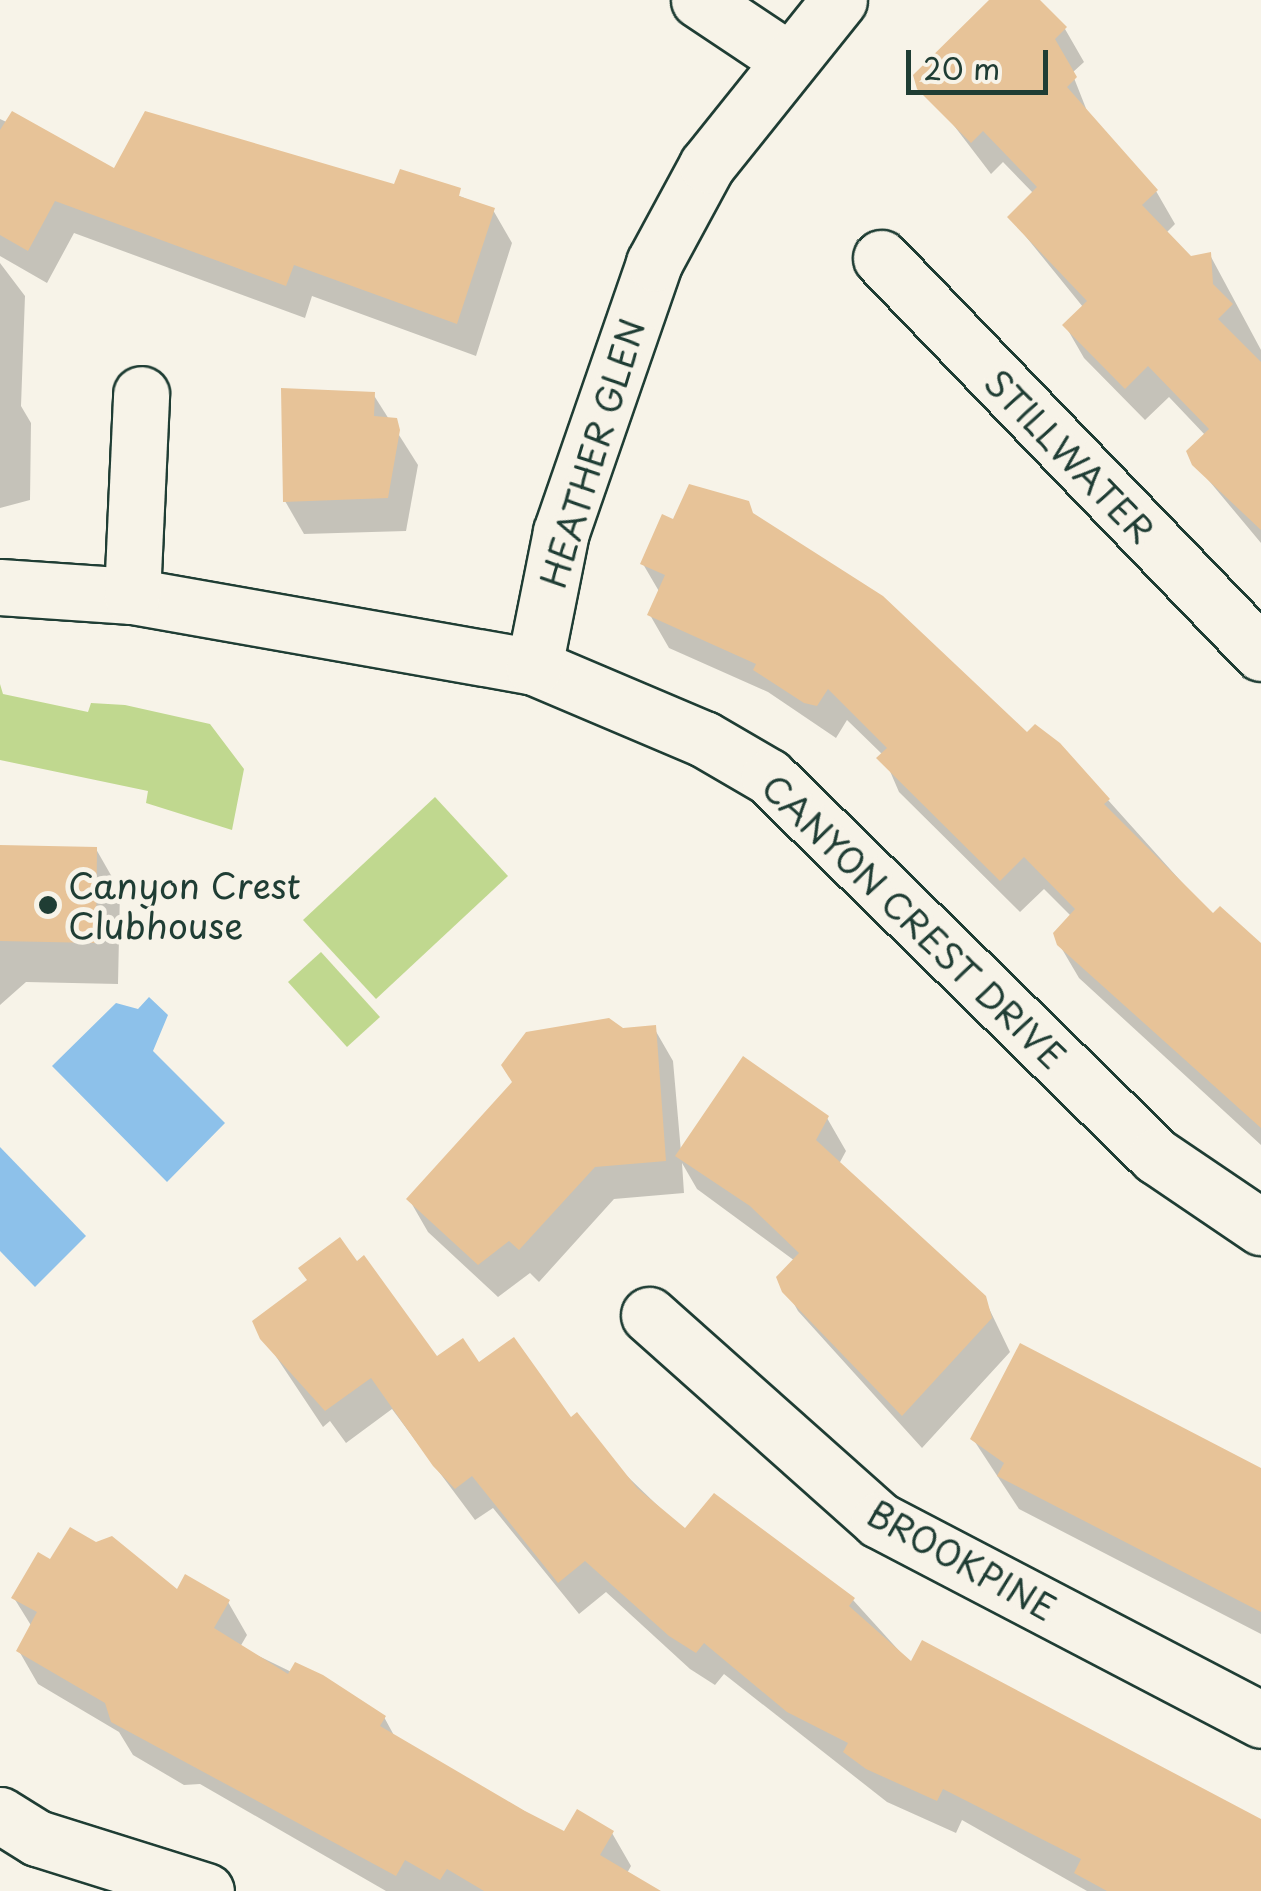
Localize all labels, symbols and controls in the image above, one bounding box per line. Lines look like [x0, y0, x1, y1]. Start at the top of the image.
scale bar [911, 30, 1054, 92]
text: 20 m [923, 45, 1000, 90]
street label: HEATHER GLEN [531, 313, 653, 593]
street label: STILLWATER [977, 360, 1163, 552]
street label: CANYON CREST DRIVE [753, 765, 1075, 1077]
place label: Canyon Crest Clubhouse [68, 864, 301, 946]
marker: Canyon Crest Clubhouse [37, 894, 59, 916]
street label: BROOKPINE [861, 1491, 1063, 1629]

